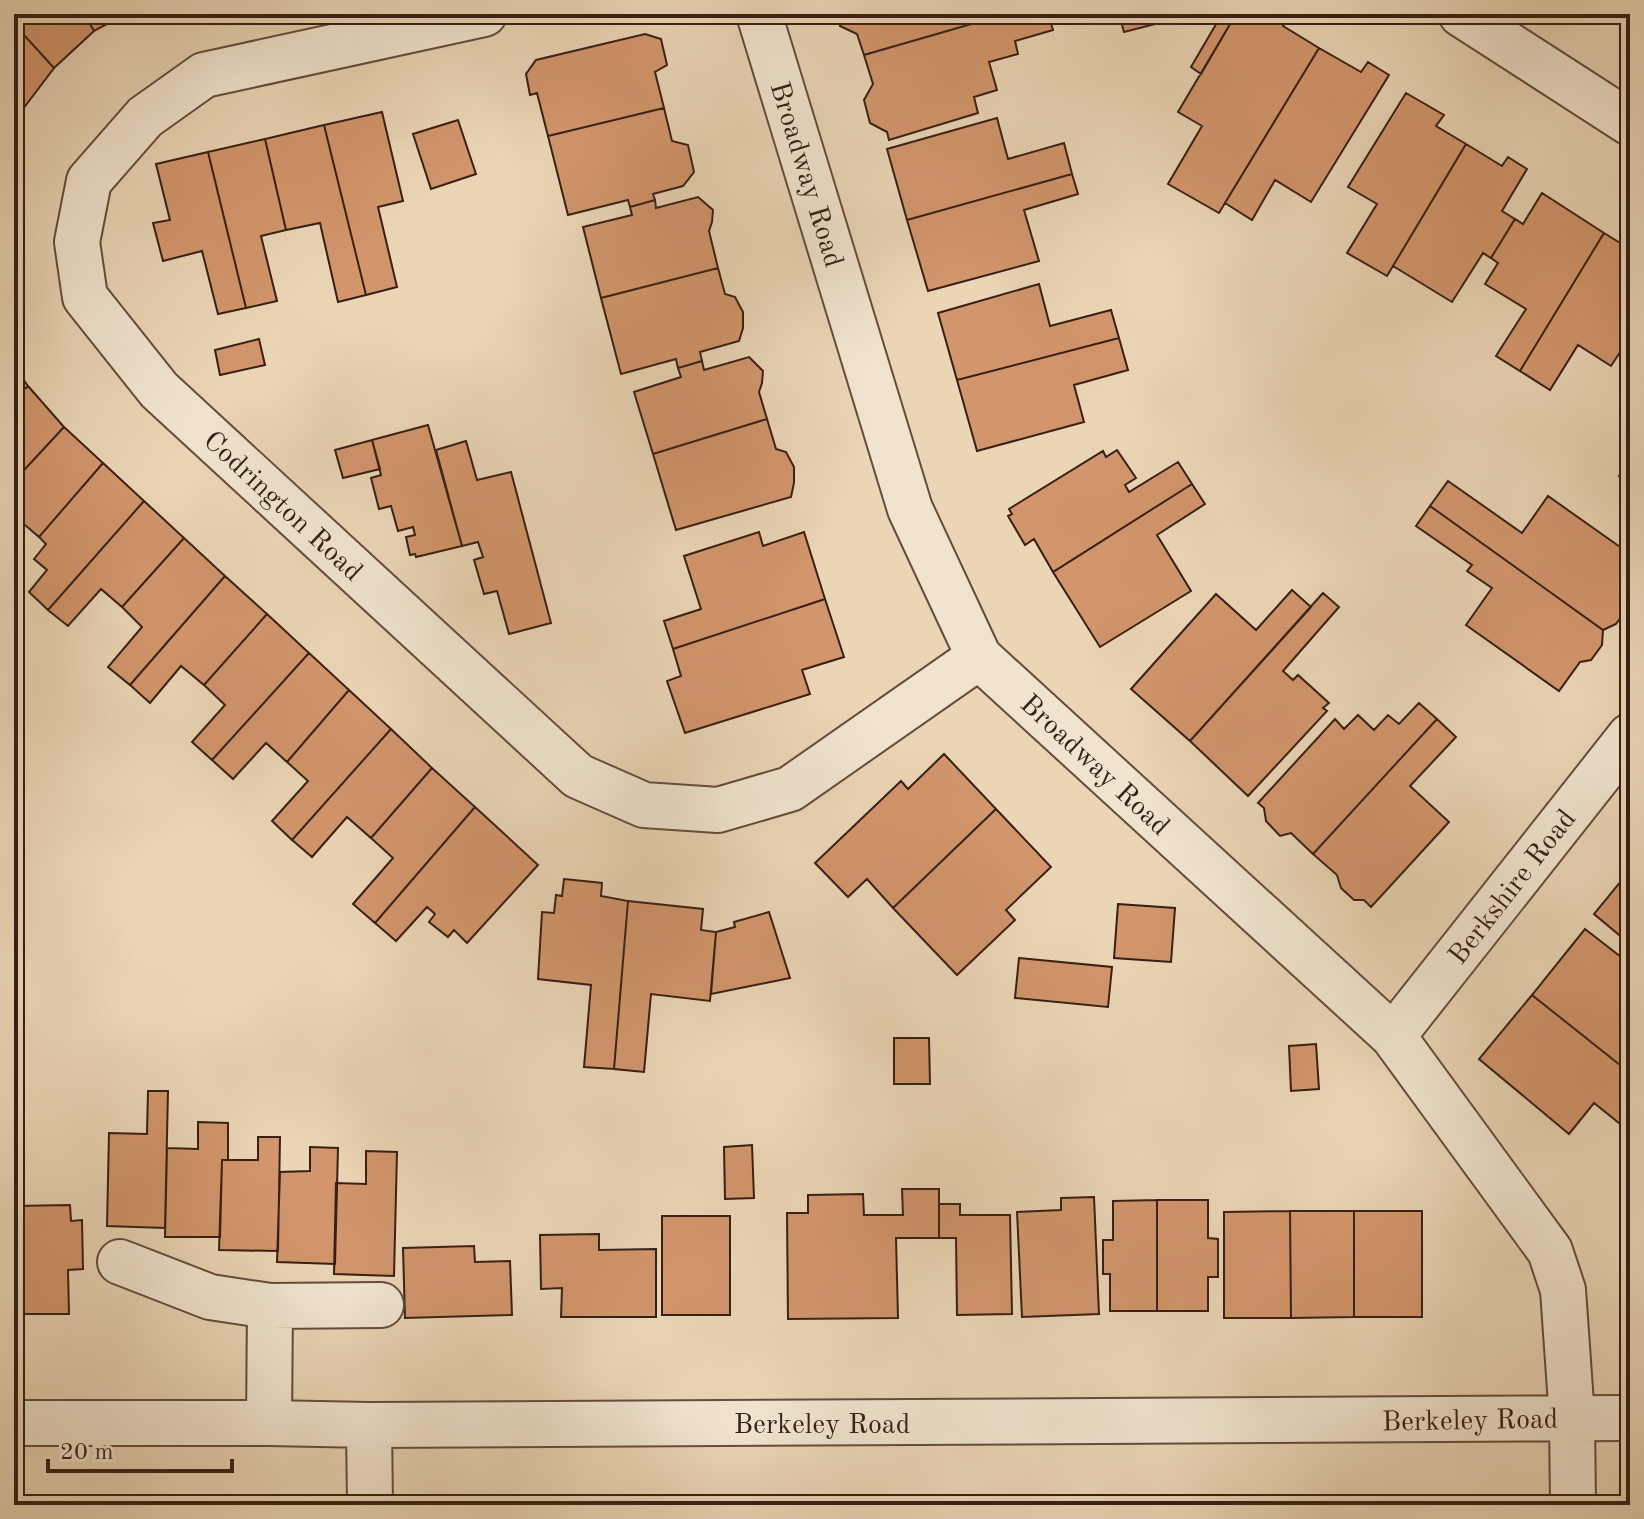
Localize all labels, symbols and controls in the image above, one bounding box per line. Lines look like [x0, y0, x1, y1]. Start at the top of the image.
street label: Broadway Road [764, 79, 847, 271]
street label: Codrington Road [197, 427, 367, 588]
street label: Broadway Road [1014, 690, 1174, 842]
street label: Berkshire Road [1445, 805, 1582, 970]
street label: Berkeley Road [1382, 1406, 1559, 1438]
street label: Berkeley Road [734, 1412, 910, 1440]
scale bar [48, 1423, 232, 1473]
text: 20 m [60, 1441, 114, 1465]

